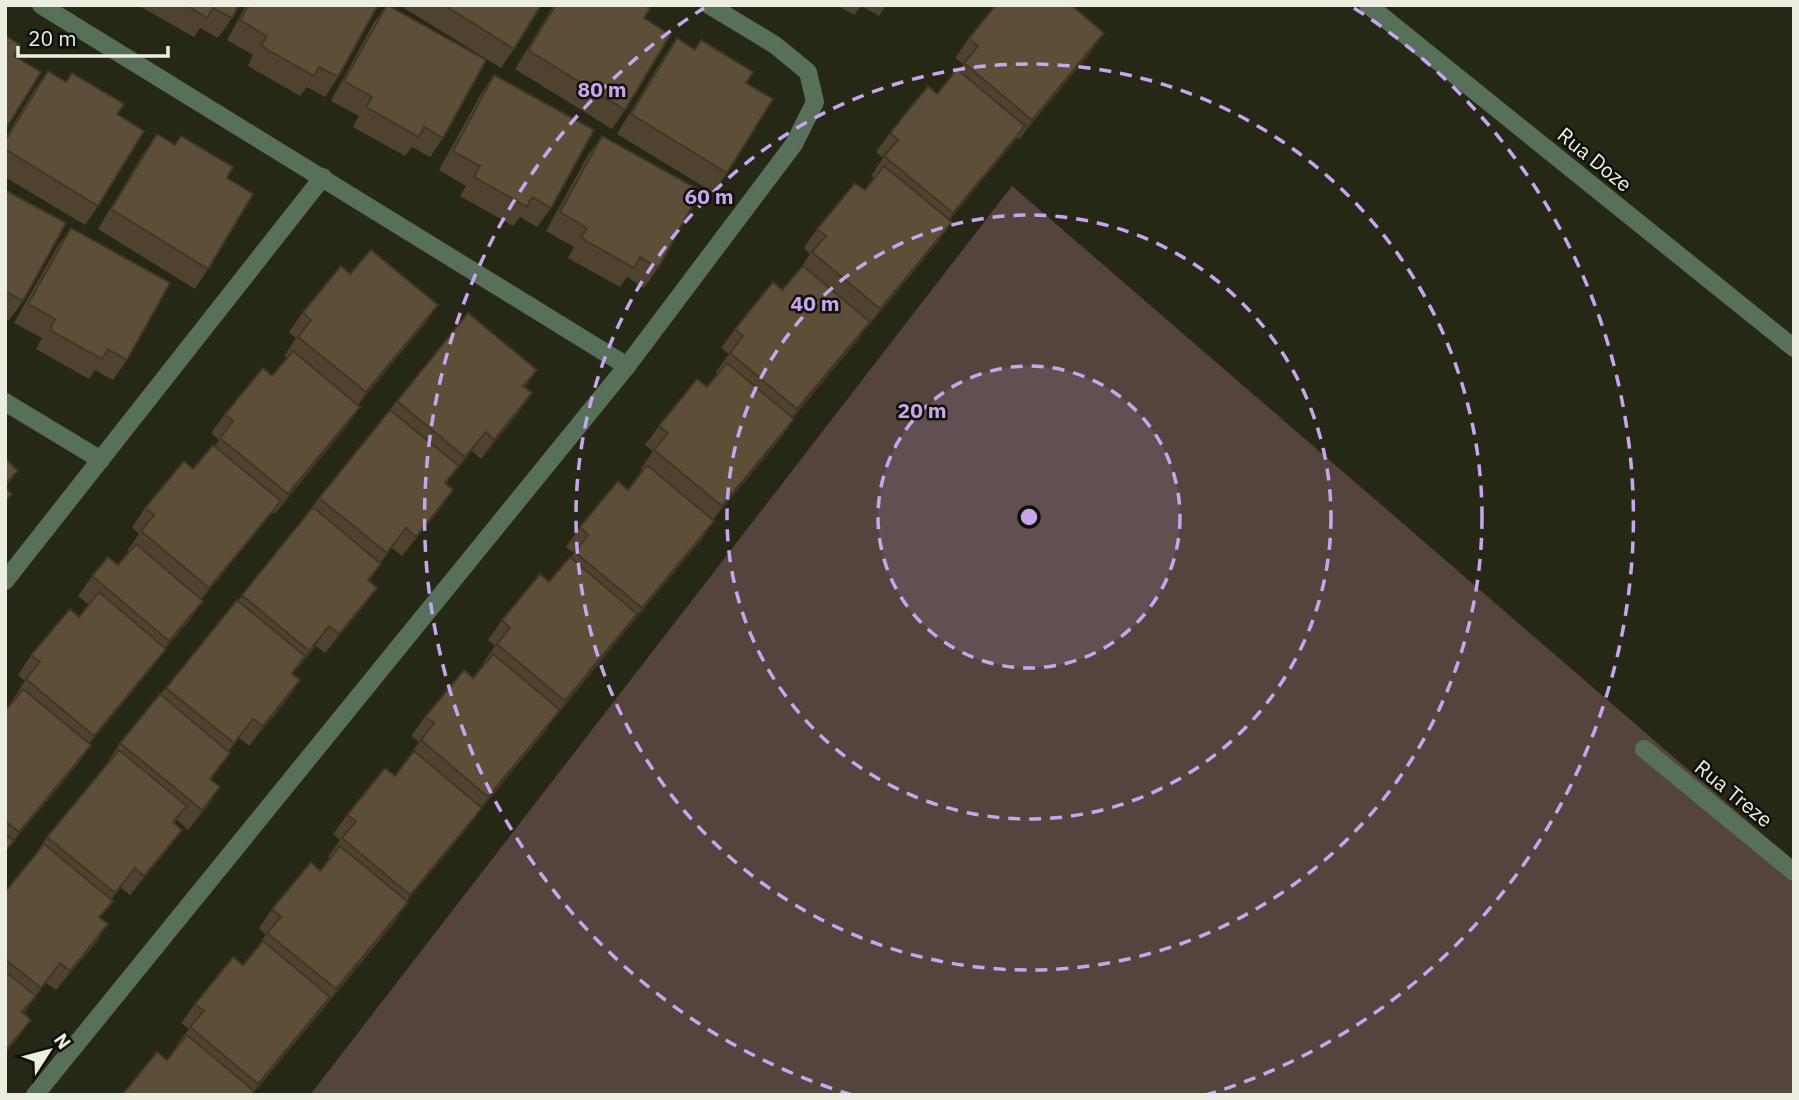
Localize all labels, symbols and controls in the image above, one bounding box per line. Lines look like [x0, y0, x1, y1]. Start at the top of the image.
scale bar [18, 14, 168, 58]
text: 20 m [28, 24, 77, 52]
text: 80 m [578, 75, 626, 103]
street label: Rua Doze [1552, 120, 1638, 198]
text: 60 m [685, 182, 733, 210]
text: 40 m [791, 289, 839, 317]
text: 20 m [898, 396, 946, 424]
centre of rings [1017, 505, 1041, 529]
street label: Rua Treze [1689, 753, 1779, 833]
north arrow [14, 1016, 84, 1086]
text: N [49, 1028, 77, 1054]

